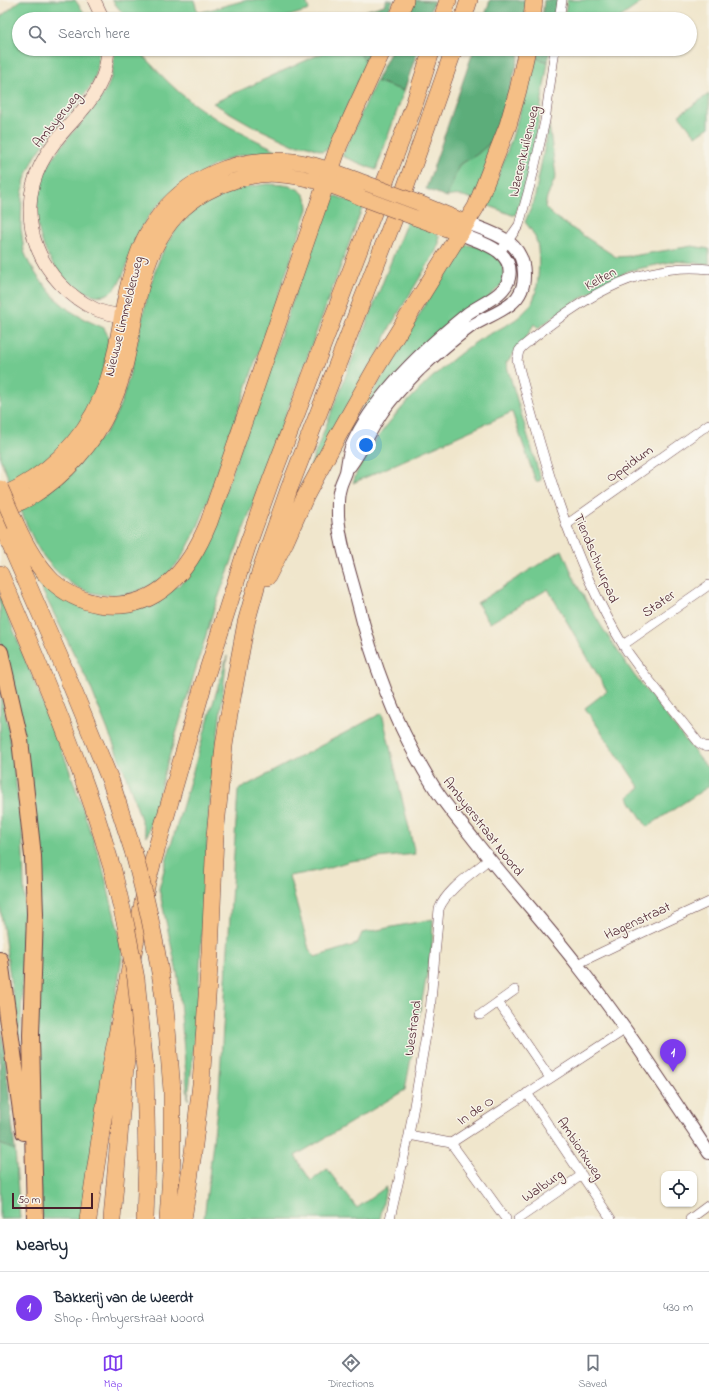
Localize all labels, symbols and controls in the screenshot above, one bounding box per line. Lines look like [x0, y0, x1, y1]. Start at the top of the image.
search box [12, 12, 697, 56]
icon: search [26, 23, 48, 45]
text: Search here [58, 23, 130, 45]
street label: Ambyerweg [28, 87, 87, 153]
street label: IJzerenkuilenweg [504, 103, 546, 200]
street label: Nieuwe Limmelderweg [99, 254, 151, 379]
street label: Kelten [581, 262, 620, 296]
your location [356, 435, 376, 455]
street label: Oppidum [602, 440, 658, 488]
street label: Tiendschuurpad [567, 511, 624, 606]
street label: Stater [638, 585, 680, 623]
street label: Ambyerstraat Noord [437, 773, 528, 882]
street label: Hagenstraat [601, 897, 675, 947]
street label: Westrand [399, 999, 428, 1057]
pin: 1 [660, 1039, 686, 1072]
street label: In de O [453, 1091, 499, 1131]
street label: Ambiorixweg [550, 1113, 608, 1185]
street label: Walburg [518, 1164, 569, 1209]
map controls [661, 1171, 697, 1207]
button: locate [661, 1171, 697, 1207]
scale bar [12, 1191, 93, 1210]
text: 50 m [18, 1192, 40, 1208]
text: Nearby [16, 1233, 68, 1258]
text: Bakkerij van de Weerdt [54, 1287, 193, 1309]
text: 1 [27, 1298, 31, 1317]
text: 430 m [663, 1298, 693, 1317]
text: Shop · Ambyerstraat Noord [54, 1309, 204, 1328]
tab: Map [102, 1352, 124, 1392]
tab: Directions [328, 1352, 374, 1392]
tab: Saved [578, 1352, 607, 1392]

